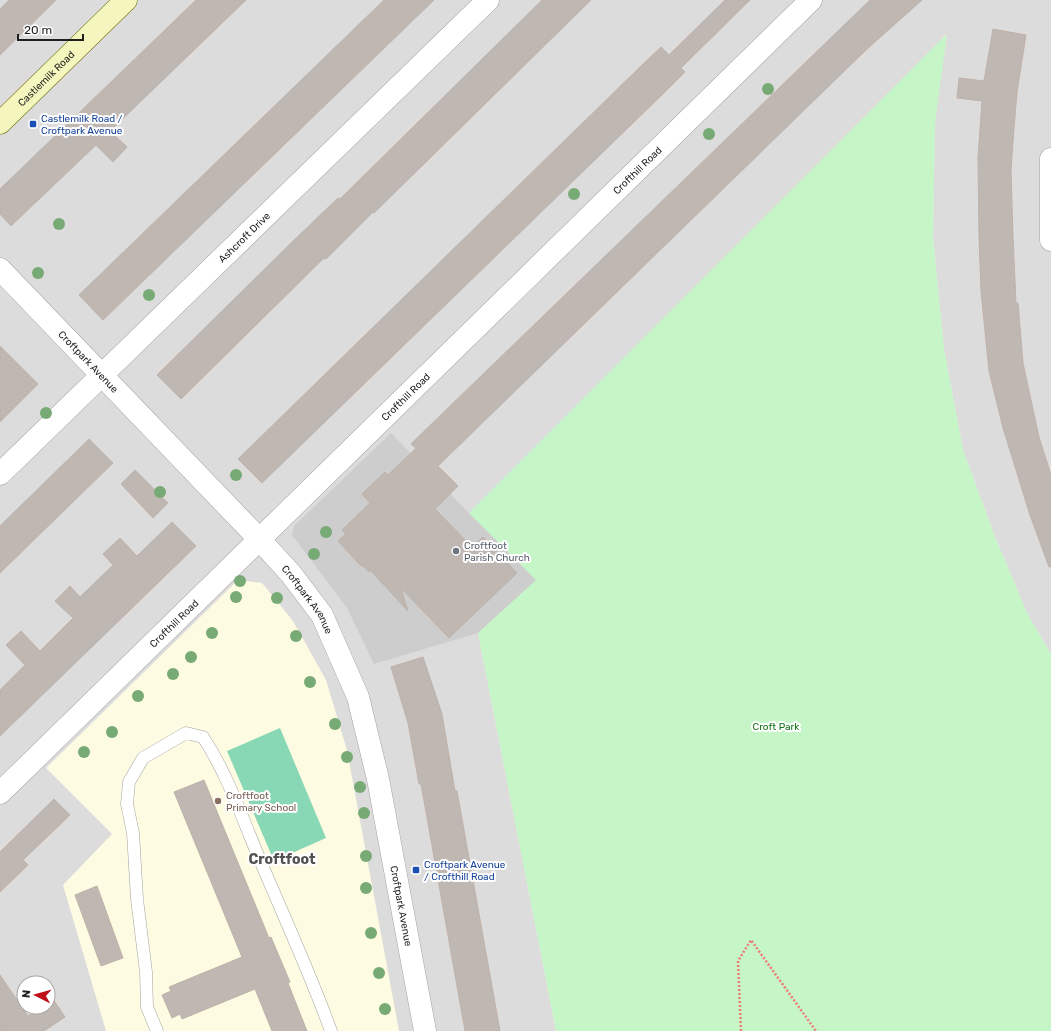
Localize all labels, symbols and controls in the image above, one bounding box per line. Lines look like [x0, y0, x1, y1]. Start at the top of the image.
scale bar [18, 16, 83, 42]
text: 20 m [24, 23, 52, 37]
street label: Castlemilk Road [16, 49, 77, 109]
place label: Castlemilk Road / Croftpark Avenue [41, 113, 123, 137]
marker: Castlemilk Road / Croftpark Avenue [28, 119, 38, 129]
street label: Crofthill Road [611, 144, 665, 197]
street label: Ashcroft Drive [216, 210, 273, 266]
street label: Croftpark Avenue [55, 329, 121, 396]
street label: Crofthill Road [379, 371, 433, 424]
place label: Croftfoot Parish Church [464, 540, 530, 564]
marker: Croftfoot Parish Church [451, 546, 461, 556]
street label: Croftpark Avenue [279, 563, 335, 636]
street label: Crofthill Road [148, 597, 201, 650]
park label: Croft Park [752, 721, 800, 733]
place label: Croftfoot Primary School [226, 790, 296, 814]
marker: Croftfoot Primary School [213, 796, 223, 806]
district label: Croftfoot [248, 851, 316, 868]
place label: Croftpark Avenue / Crofthill Road [424, 859, 506, 883]
street label: Croftpark Avenue [387, 865, 414, 948]
marker: Croftpark Avenue / Crofthill Road [411, 865, 421, 875]
north arrow [16, 975, 56, 1015]
text: N [20, 989, 33, 999]

